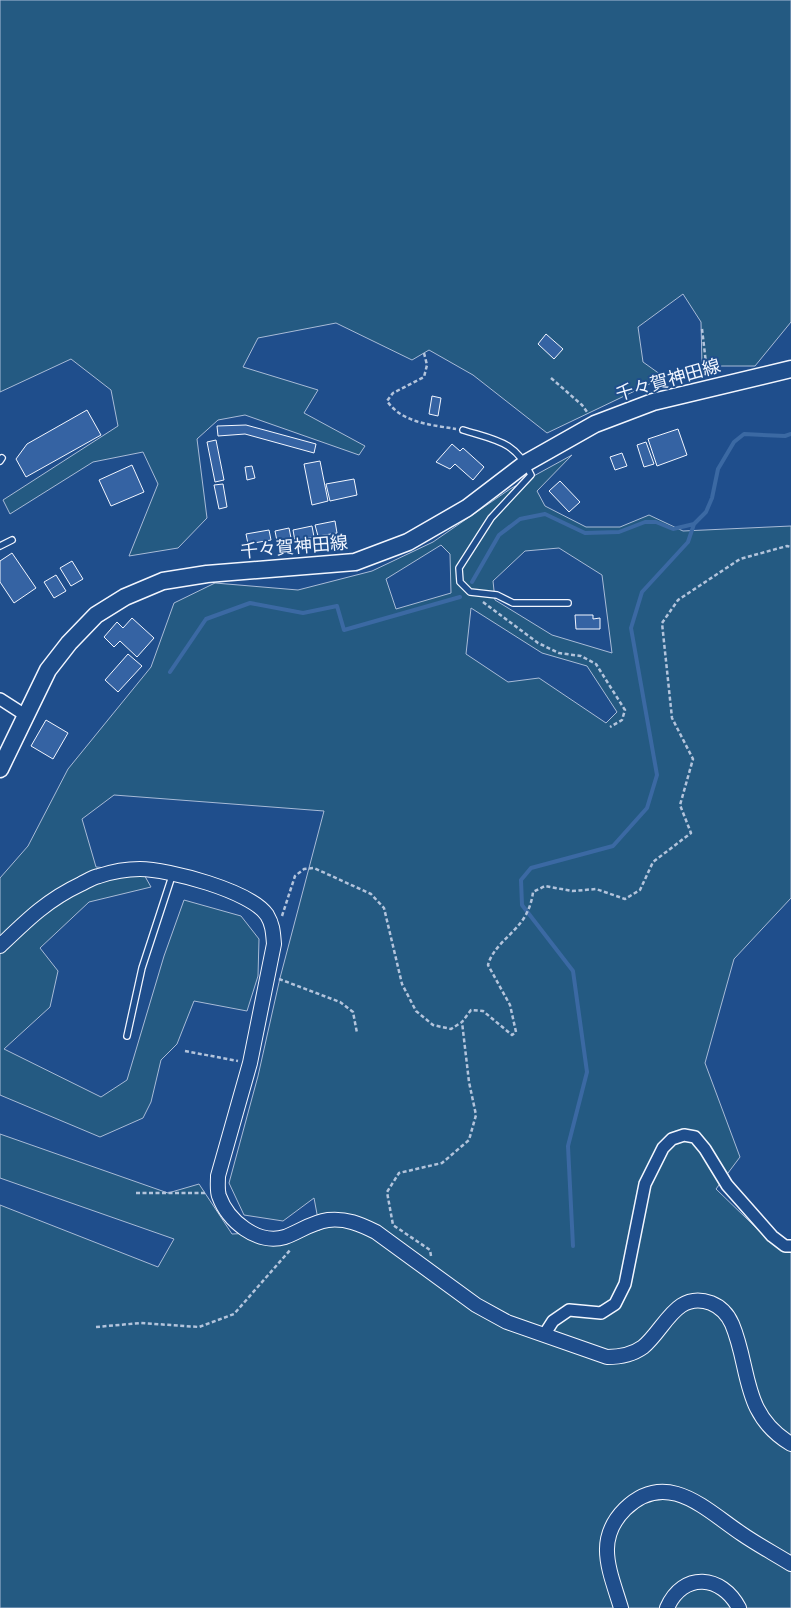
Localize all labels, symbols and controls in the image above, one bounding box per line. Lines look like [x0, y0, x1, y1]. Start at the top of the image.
street label: 千々賀神田線 [613, 354, 723, 406]
street label: 千々賀神田線 [239, 530, 349, 564]

